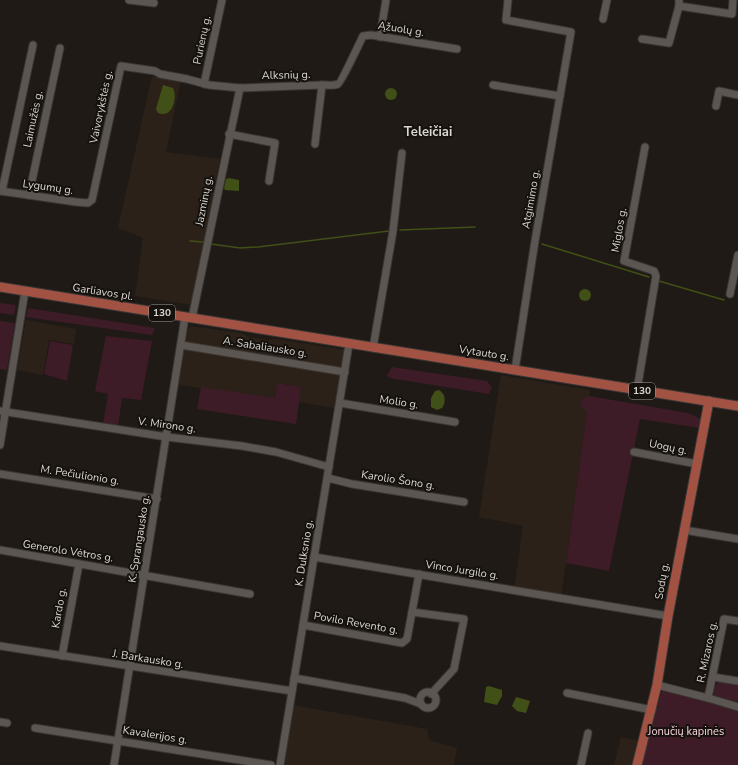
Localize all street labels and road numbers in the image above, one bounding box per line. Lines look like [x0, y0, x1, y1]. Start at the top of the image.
street label: Purienų g. [190, 14, 214, 66]
street label: Ąžuolų g. [377, 18, 425, 40]
street label: Alksnių g. [262, 67, 310, 83]
street label: Vaivorykštės g. [86, 69, 116, 146]
street label: Laimužės g. [20, 89, 46, 149]
street label: Atgimimo g. [518, 168, 544, 230]
street label: Jazminų g. [192, 175, 216, 228]
street label: Lygumų g. [22, 176, 74, 198]
street label: Miglos g. [608, 207, 630, 253]
street label: Garliavos pl. [71, 280, 135, 304]
road number: 130 [149, 305, 175, 321]
street label: A. Sabaliausko g. [222, 333, 308, 361]
street label: Vytauto g. [457, 341, 510, 364]
road number: 130 [629, 383, 655, 399]
street label: Molio g. [378, 392, 420, 412]
street label: V. Mirono g. [136, 413, 197, 436]
street label: Uogų g. [648, 436, 688, 458]
street label: M. Pečiulionio g. [39, 461, 121, 489]
street label: Karolio Šono g. [360, 466, 436, 493]
street label: K. Sprangausko g. [125, 494, 153, 584]
street label: K. Dulksnio g. [291, 519, 317, 587]
street label: Generolo Vėtros g. [22, 536, 114, 566]
street label: Vinco Jurgilo g. [423, 557, 500, 583]
street label: Sodų g. [651, 561, 673, 601]
street label: Kardo g. [48, 587, 70, 629]
street label: Povilo Revento g. [313, 608, 399, 638]
street label: R. Mizaros g. [693, 620, 721, 684]
street label: J. Barkausko g. [110, 646, 185, 672]
street label: Kavalerijos g. [122, 722, 188, 748]

